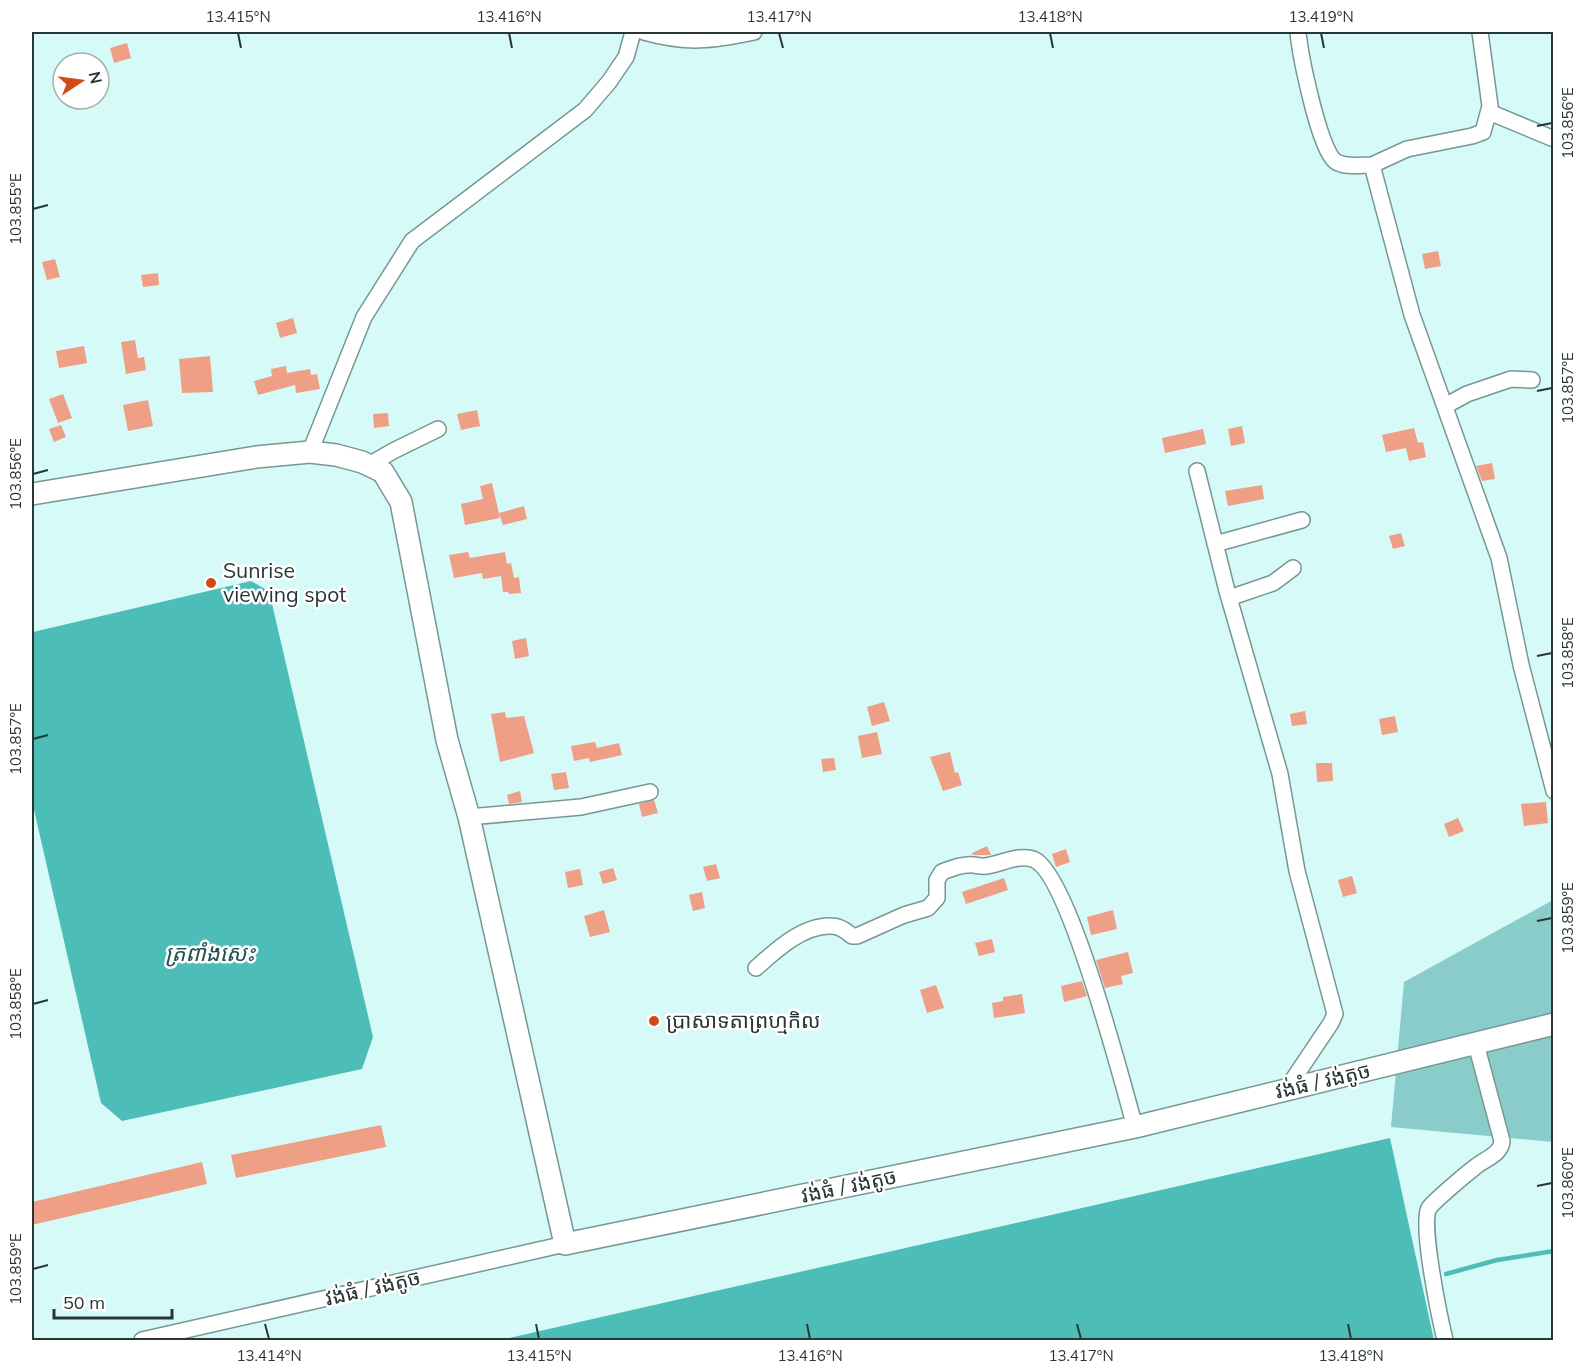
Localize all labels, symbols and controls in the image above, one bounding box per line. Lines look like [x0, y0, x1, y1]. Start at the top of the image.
text: 13.415°N [205, 7, 271, 26]
text: 13.416°N [476, 7, 542, 26]
text: 13.417°N [746, 7, 812, 26]
text: 13.418°N [1017, 7, 1083, 26]
text: 13.419°N [1288, 7, 1354, 26]
north arrow [51, 51, 111, 111]
text: N [85, 69, 107, 86]
text: 103.856°E [1558, 87, 1577, 159]
text: 103.855°E [6, 173, 25, 245]
text: 103.857°E [1558, 352, 1577, 424]
text: 103.856°E [6, 438, 25, 510]
place label: Sunrise viewing spot [223, 557, 346, 607]
marker: Sunrise viewing spot [204, 576, 218, 590]
text: 103.858°E [1558, 617, 1577, 689]
text: 103.857°E [6, 703, 25, 775]
text: 103.859°E [1558, 882, 1577, 954]
water label: ត្រពាំងសេះ [165, 939, 256, 967]
text: 103.858°E [6, 968, 25, 1040]
place label: ប្រាសាទតាព្រហ្មកិល [666, 1007, 821, 1035]
marker: ប្រាសាទតាព្រហ្មកិល [647, 1014, 661, 1028]
street label: វង់ធំ / វង់តូច [1273, 1056, 1373, 1105]
text: 103.860°E [1558, 1147, 1577, 1219]
street label: វង់ធំ / វង់តូច [799, 1162, 899, 1209]
text: 103.859°E [6, 1233, 25, 1305]
street label: វង់ធំ / វង់តូច [323, 1263, 423, 1312]
scale bar [54, 1282, 172, 1320]
text: 50 m [63, 1291, 105, 1314]
text: 13.414°N [236, 1346, 302, 1365]
text: 13.415°N [506, 1346, 572, 1365]
text: 13.416°N [777, 1346, 843, 1365]
text: 13.417°N [1048, 1346, 1114, 1365]
text: 13.418°N [1318, 1346, 1384, 1365]

